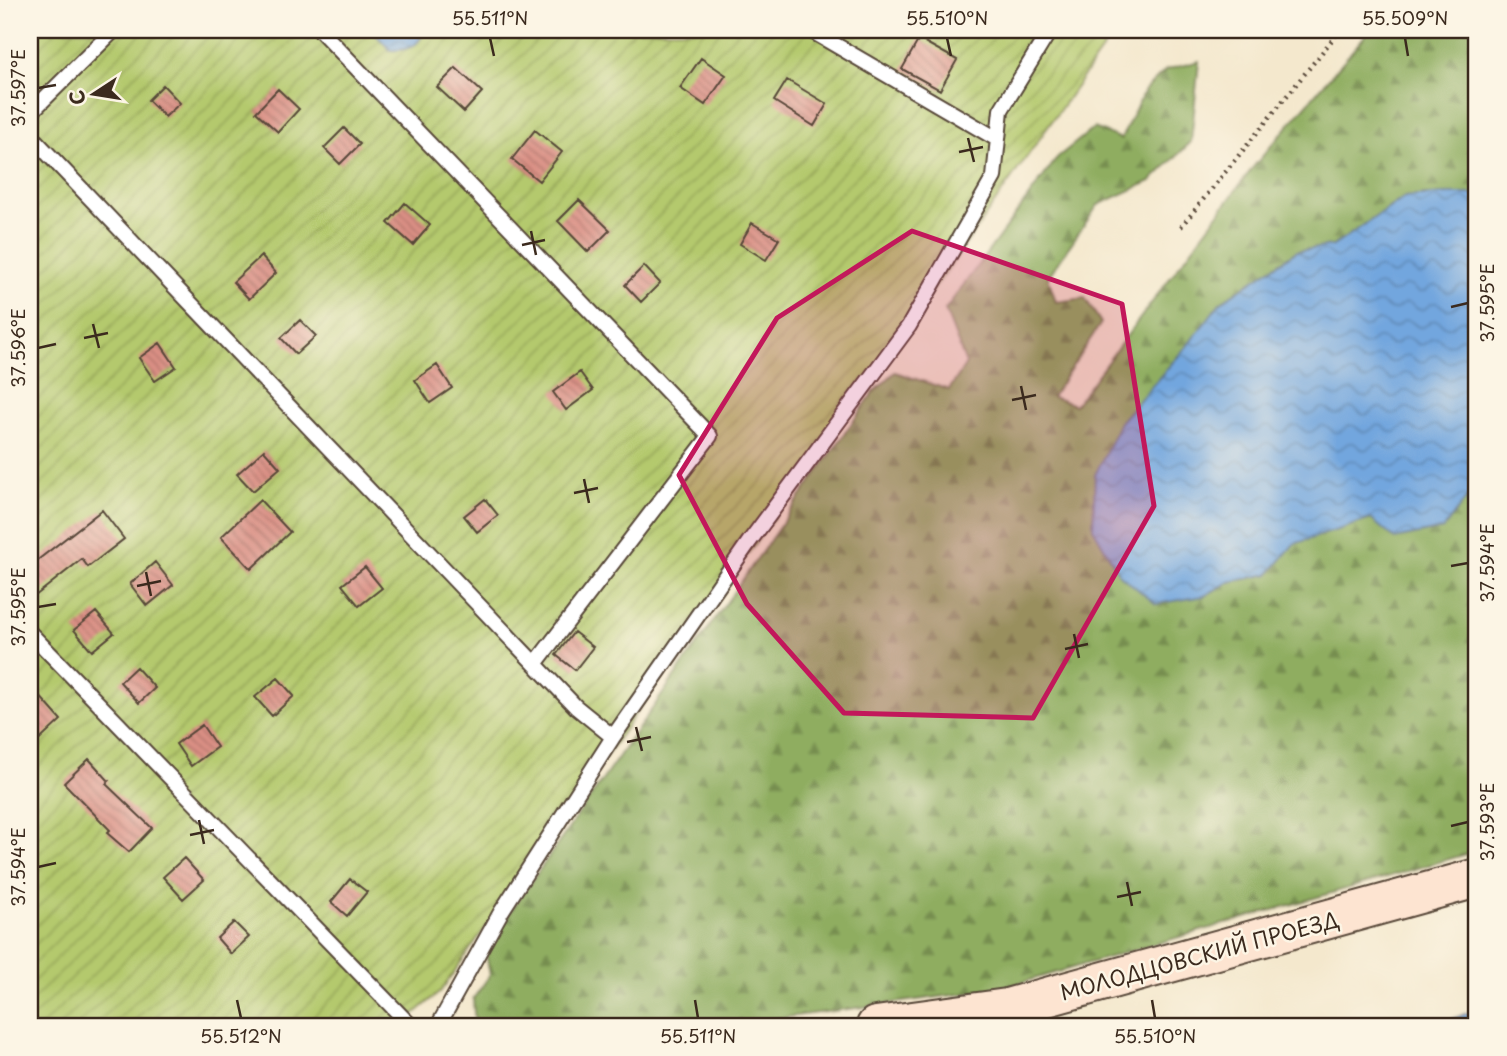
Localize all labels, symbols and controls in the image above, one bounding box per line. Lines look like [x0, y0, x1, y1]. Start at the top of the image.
text: 55.511°N [452, 4, 528, 31]
text: 55.510°N [906, 4, 988, 31]
text: 55.509°N [1362, 4, 1448, 31]
text: 37.597°E [4, 49, 31, 127]
north arrow [60, 60, 130, 130]
text: С [61, 88, 92, 108]
text: 37.595°E [1473, 263, 1500, 343]
text: 37.596°E [4, 308, 31, 388]
text: 37.594°E [1473, 523, 1500, 603]
text: 37.595°E [4, 567, 31, 647]
text: 37.593°E [1473, 782, 1500, 862]
text: 37.594°E [4, 827, 31, 907]
street label: МОЛОДЦОВСКИЙ ПРОЕЗД [1056, 902, 1342, 1008]
text: 55.512°N [200, 1022, 282, 1049]
text: 55.511°N [660, 1022, 736, 1049]
text: 55.510°N [1114, 1022, 1196, 1049]

